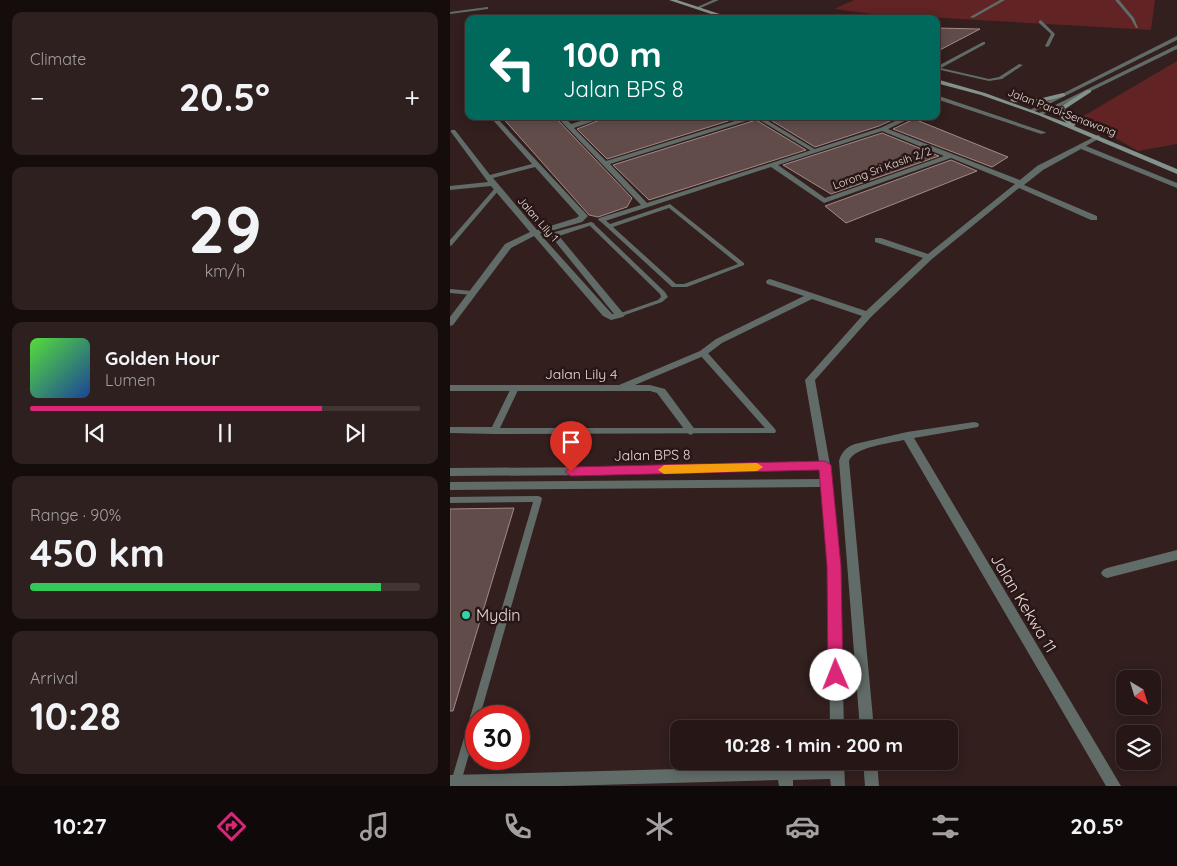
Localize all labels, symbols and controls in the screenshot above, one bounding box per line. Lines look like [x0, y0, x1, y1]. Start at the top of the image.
text: 100 m [563, 32, 662, 76]
icon: left [480, 35, 545, 100]
text: Climate [30, 49, 86, 69]
text: 20.5° [179, 73, 270, 121]
text: Jalan BPS 8 [563, 75, 684, 103]
text: − [30, 80, 45, 115]
text: + [404, 80, 420, 115]
street label: Jalan Paroi-Senawang [1006, 85, 1118, 139]
street label: Lorong Sri Kasih 2/2 [831, 144, 933, 192]
text: 29 [188, 188, 262, 269]
street label: Jalan Lily 1 [515, 193, 561, 245]
text: km/h [205, 261, 245, 281]
text: Golden Hour [105, 346, 220, 370]
street label: Jalan Lily 4 [545, 365, 617, 383]
text: Lumen [105, 370, 156, 390]
icon: previous [81, 419, 109, 447]
icon: pause [211, 419, 239, 447]
icon: next [341, 419, 369, 447]
pin [550, 421, 592, 472]
icon: arrive [557, 428, 585, 456]
street label: Jalan BPS 8 [613, 445, 691, 465]
text: Range · 90% [30, 505, 121, 525]
text: 450 km [30, 529, 165, 577]
street label: Jalan Kekwa 11 [987, 550, 1061, 656]
place label: Mydin [476, 605, 521, 625]
marker: Mydin [460, 609, 472, 621]
position arrow [809, 648, 861, 700]
text: Arrival [30, 668, 78, 688]
north arrow [1116, 670, 1161, 715]
map controls [1116, 670, 1161, 770]
text: 10:28 [30, 692, 121, 740]
speed limit sign: 30 [465, 705, 530, 770]
button: layers [1116, 725, 1161, 770]
text: 10:28 · 1 min · 200 m [725, 733, 903, 757]
icon: directions [214, 809, 249, 844]
icon: music [357, 809, 392, 844]
icon: phone [500, 809, 535, 844]
icon: climate [642, 809, 677, 844]
icon: car [785, 809, 820, 844]
icon: filters [928, 809, 963, 844]
text: 10:27 [54, 812, 107, 840]
text: 20.5° [1070, 812, 1123, 840]

